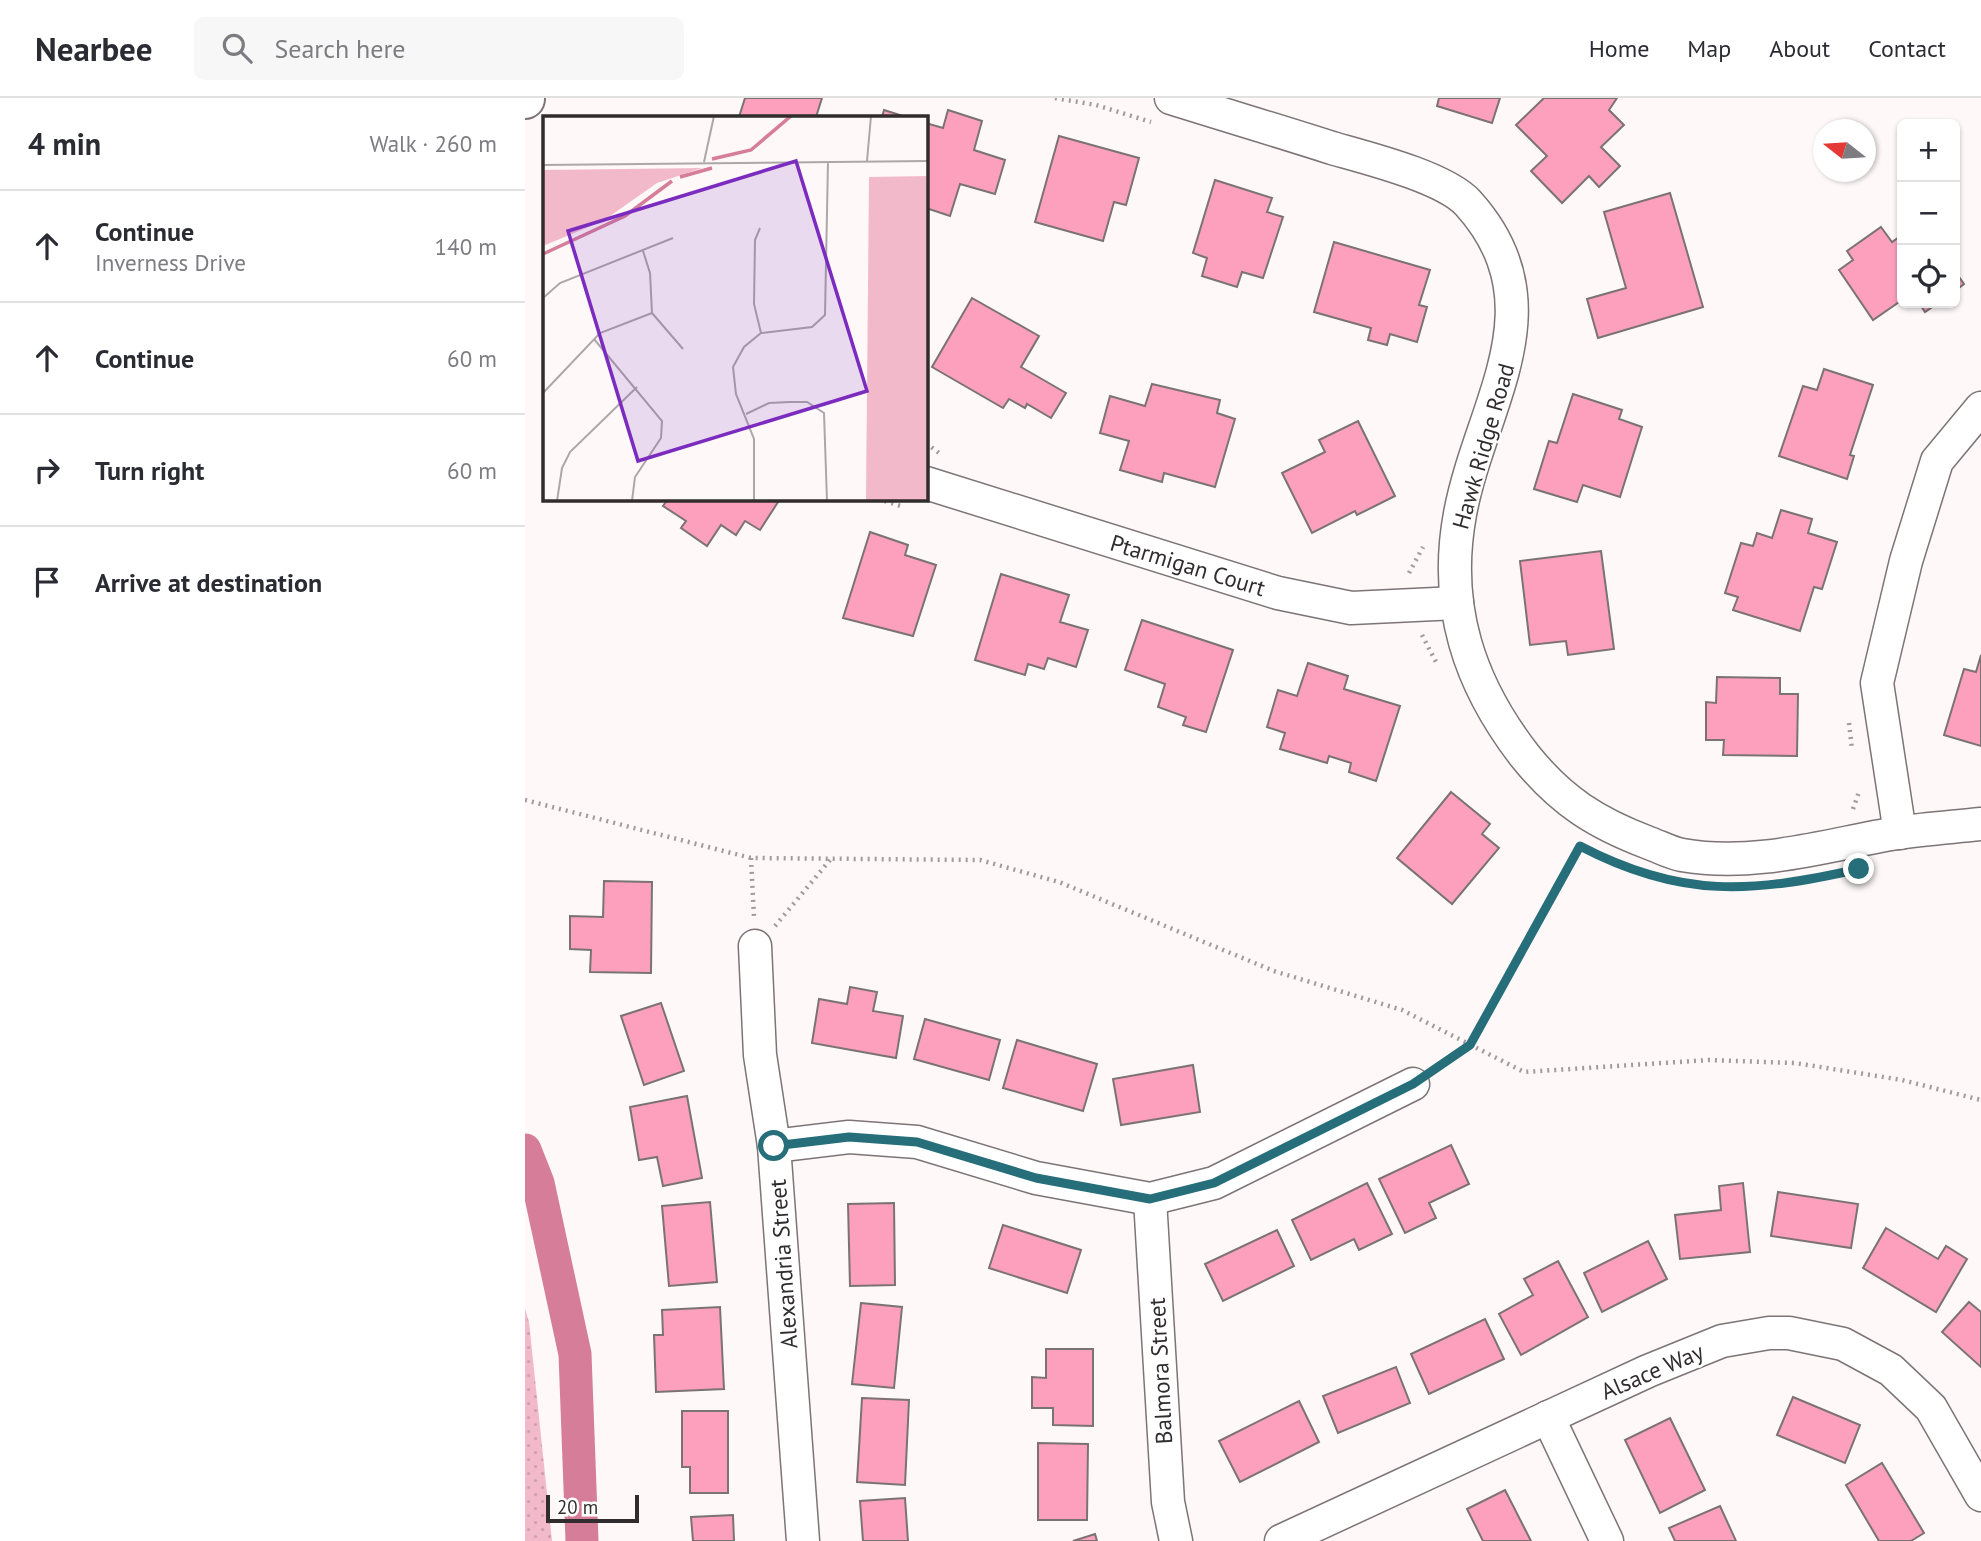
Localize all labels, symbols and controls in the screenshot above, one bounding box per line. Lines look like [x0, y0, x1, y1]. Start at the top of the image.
search box [194, 17, 684, 80]
text: Nearbee [35, 27, 152, 70]
icon: search [218, 29, 256, 67]
text: Search here [274, 32, 406, 65]
text: Home [1589, 33, 1649, 64]
text: Map [1687, 33, 1731, 64]
text: About [1769, 33, 1830, 64]
text: Contact [1868, 33, 1946, 64]
inset map [543, 116, 927, 500]
north arrow [1813, 119, 1876, 182]
map controls [1897, 119, 1960, 308]
button: + [1897, 119, 1960, 182]
text: 4 min [28, 124, 101, 163]
text: Walk · 260 m [370, 129, 497, 158]
button: − [1897, 182, 1960, 245]
text: Continue [95, 215, 194, 248]
icon: ahead [28, 227, 66, 265]
text: 140 m [435, 232, 497, 261]
button: locate [1897, 245, 1960, 308]
text: Inverness Drive [95, 248, 246, 277]
icon: ahead [28, 339, 66, 377]
text: Continue [95, 342, 194, 375]
text: 60 m [447, 344, 497, 373]
street label: Hawk Ridge Road [1445, 360, 1521, 532]
icon: right [28, 451, 66, 489]
text: Turn right [95, 454, 204, 487]
text: 60 m [447, 456, 497, 485]
street label: Ptarmigan Court [1107, 528, 1269, 602]
icon: arrive [28, 563, 66, 601]
text: Arrive at destination [95, 566, 322, 599]
route end [1843, 853, 1874, 884]
route start [758, 1130, 789, 1161]
street label: Alexandria Street [763, 1178, 803, 1350]
street label: Balmora Street [1142, 1297, 1178, 1445]
street label: Alsace Way [1596, 1336, 1708, 1406]
scale bar [546, 1492, 639, 1524]
text: 20 m [557, 1495, 598, 1519]

